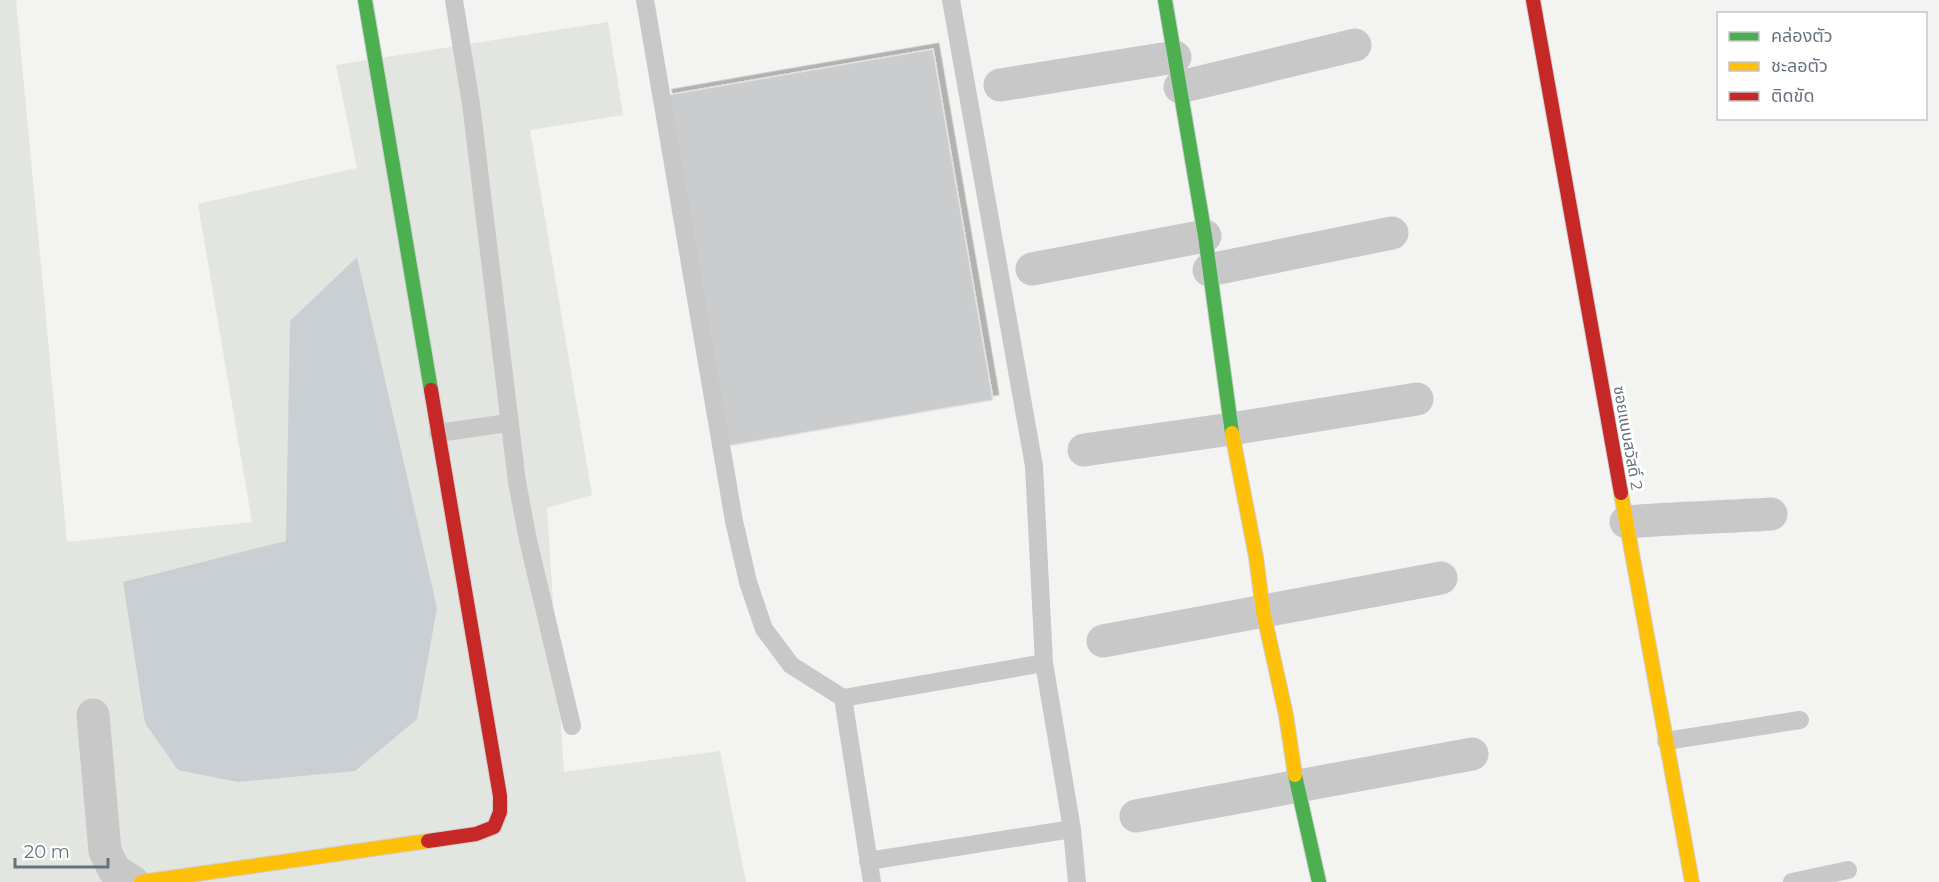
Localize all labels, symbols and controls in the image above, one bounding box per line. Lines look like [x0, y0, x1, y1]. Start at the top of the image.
legend [1717, 12, 1927, 120]
text: คล่องตัว [1771, 25, 1833, 47]
text: ชะลอตัว [1771, 55, 1828, 77]
text: ติดขัด [1771, 85, 1814, 107]
street label: ซอยแนบสวัสดิ์ 2 [1609, 384, 1647, 492]
scale bar [15, 831, 108, 869]
text: 20 m [24, 841, 70, 863]

